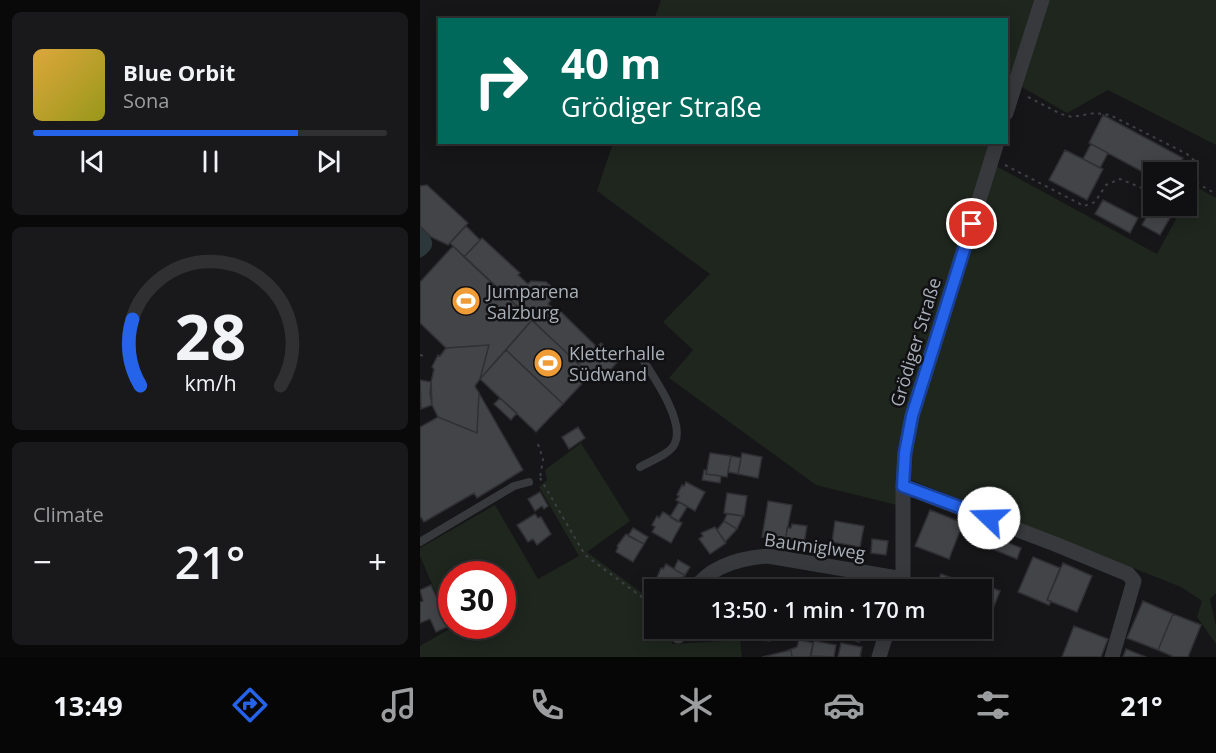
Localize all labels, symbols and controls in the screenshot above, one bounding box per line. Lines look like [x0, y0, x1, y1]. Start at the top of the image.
text: 40 m [561, 34, 661, 91]
icon: right [462, 42, 540, 120]
text: Blue Orbit [123, 57, 235, 87]
text: Sona [123, 87, 169, 114]
text: Grödiger Straße [561, 88, 762, 125]
icon: previous [76, 145, 109, 178]
icon: pause [194, 145, 227, 178]
icon: next [312, 145, 345, 178]
map controls [1143, 162, 1197, 216]
button: layers [1143, 162, 1197, 216]
pin [946, 198, 997, 249]
icon: arrive [955, 207, 988, 240]
street label: Grödiger Straße [884, 275, 946, 409]
place label: Jumparena Salzburg [485, 279, 579, 324]
sports icon: Jumparena Salzburg [450, 285, 482, 317]
text: 28 [174, 293, 246, 378]
place label: Kletterhalle Südwand [569, 341, 665, 386]
sports icon: Kletterhalle Südwand [532, 347, 564, 379]
text: km/h [184, 368, 236, 397]
position arrow [957, 486, 1021, 550]
text: Climate [33, 501, 104, 528]
street label: Baumiglweg [763, 527, 867, 565]
text: 21° [175, 531, 245, 592]
text: − [33, 539, 52, 584]
text: + [368, 539, 387, 584]
speed limit sign: 30 [438, 561, 516, 639]
text: 13:50 · 1 min · 170 m [710, 594, 926, 624]
icon: directions [229, 684, 271, 726]
icon: music [378, 684, 420, 726]
icon: phone [526, 684, 568, 726]
icon: climate [675, 684, 717, 726]
icon: car [823, 684, 865, 726]
icon: filters [972, 684, 1014, 726]
text: 13:49 [53, 687, 123, 724]
text: 21° [1120, 687, 1163, 724]

